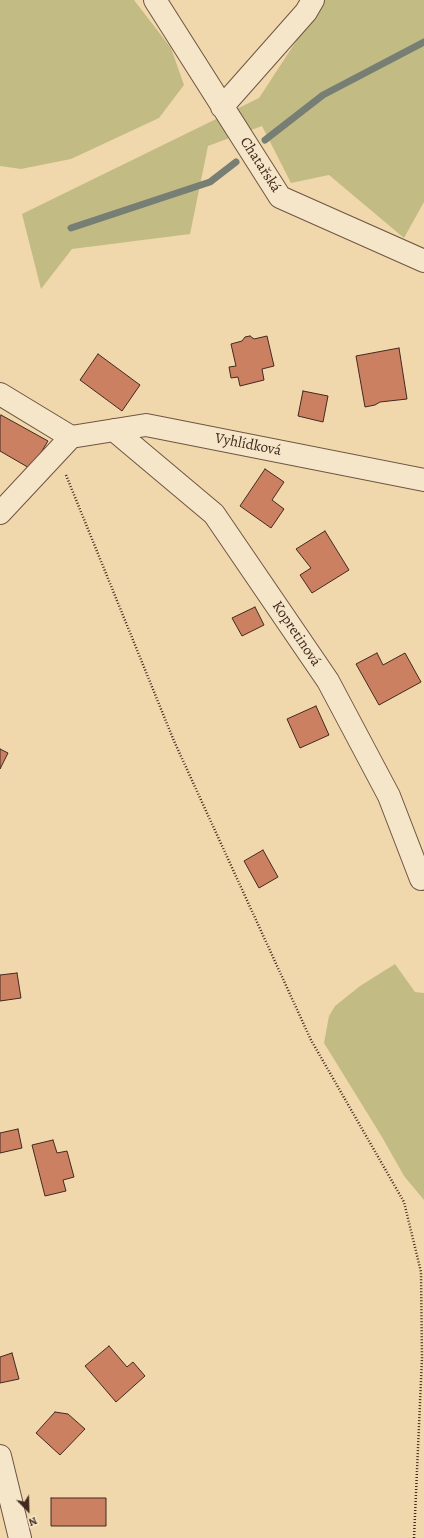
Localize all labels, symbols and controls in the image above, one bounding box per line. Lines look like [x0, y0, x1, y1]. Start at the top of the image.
street label: Chatařská [236, 134, 284, 196]
street label: Vyhlídková [213, 430, 283, 460]
street label: Kopretinová [268, 598, 324, 670]
north arrow [8, 1490, 48, 1530]
text: N [26, 1513, 40, 1530]

